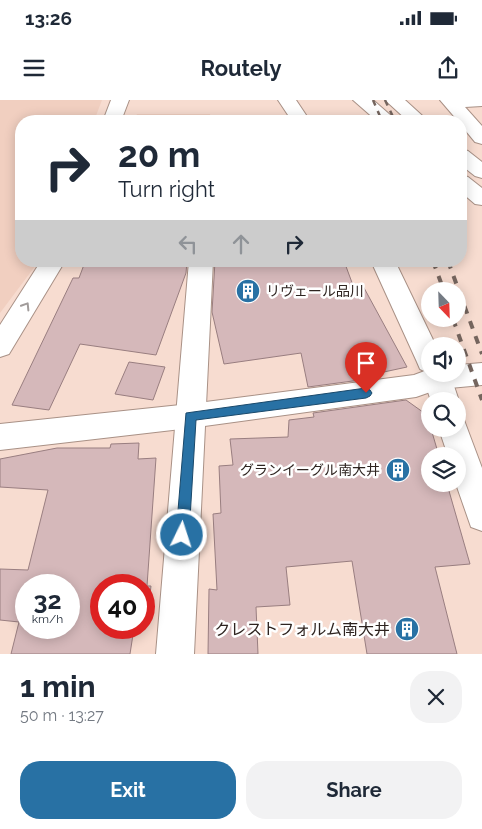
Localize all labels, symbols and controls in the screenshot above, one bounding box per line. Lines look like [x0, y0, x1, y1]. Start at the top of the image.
text: 13:26 [25, 7, 72, 29]
icon: menu [20, 54, 48, 82]
icon: share [434, 54, 462, 82]
text: Routely [200, 55, 282, 81]
text: 20 m [118, 134, 200, 175]
icon: right [35, 135, 100, 200]
text: Turn right [118, 176, 215, 202]
icon: left [174, 230, 202, 258]
icon: ahead [227, 230, 255, 258]
icon: right [280, 230, 308, 258]
building icon: リヴェール品川 [235, 278, 261, 304]
north arrow [421, 282, 466, 328]
map controls [421, 282, 466, 492]
place label: リヴェール品川 [266, 283, 364, 299]
one-way arrow [19, 302, 29, 311]
button: sound [421, 337, 466, 382]
pin [345, 342, 387, 393]
icon: arrive [352, 349, 380, 377]
button: search [421, 392, 466, 437]
button: layers [421, 447, 466, 492]
building icon: グランイーグル南大井 [385, 457, 411, 483]
place label: グランイーグル南大井 [240, 462, 380, 478]
position arrow [155, 508, 207, 560]
speed limit sign: 40 [90, 574, 155, 639]
text: 32 [33, 585, 62, 615]
text: km/h [32, 612, 63, 626]
building icon: クレストフォルム南大井 [394, 616, 420, 642]
place label: クレストフォルム南大井 [214, 620, 390, 639]
text: 1 min [20, 669, 96, 704]
button: close [410, 671, 462, 723]
text: 50 m · 13:27 [20, 706, 104, 725]
button: Exit [20, 761, 236, 819]
button: Share [246, 761, 462, 819]

